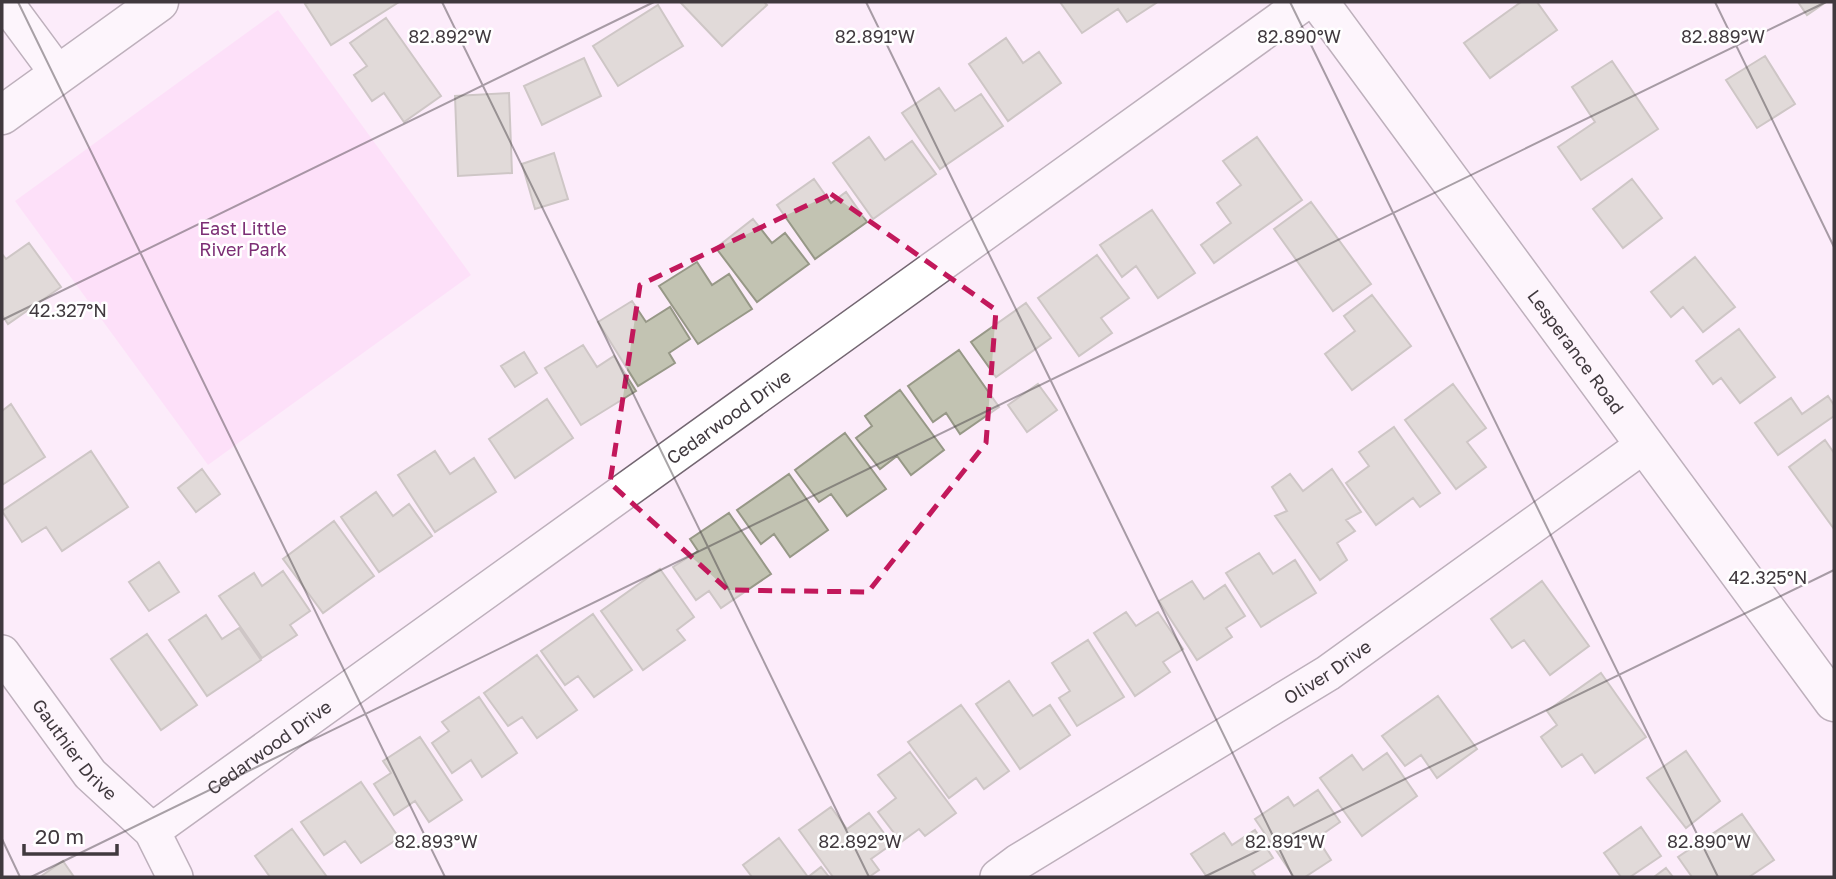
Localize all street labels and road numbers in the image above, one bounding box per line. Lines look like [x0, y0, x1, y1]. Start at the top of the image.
street label: Lesperance Road [1523, 285, 1629, 418]
street label: Cedarwood Drive [662, 365, 795, 469]
street label: Oliver Drive [1279, 635, 1375, 709]
street label: Gauthier Drive [28, 694, 122, 805]
street label: Cedarwood Drive [203, 695, 335, 799]

